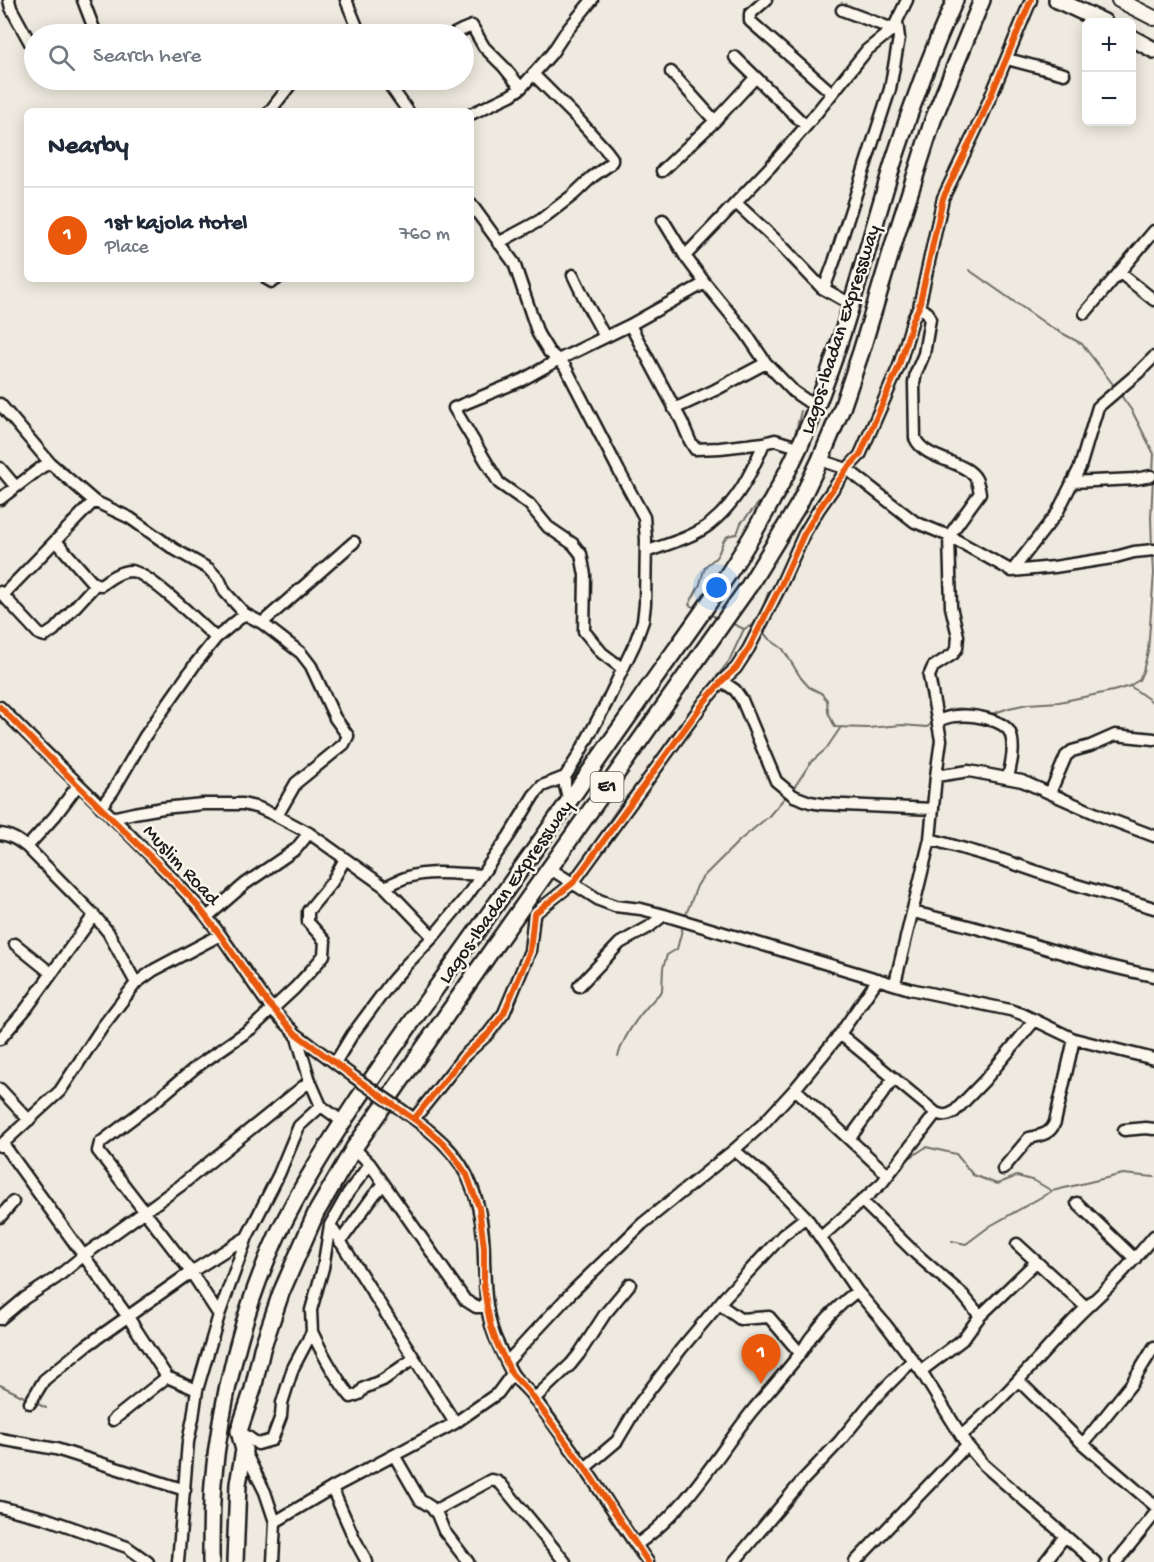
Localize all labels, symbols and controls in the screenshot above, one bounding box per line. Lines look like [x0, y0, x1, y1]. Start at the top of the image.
map controls [1082, 18, 1136, 126]
button: + [1082, 18, 1136, 72]
search box [24, 24, 474, 90]
icon: search [45, 41, 78, 74]
text: Search here [93, 44, 201, 70]
button: − [1082, 72, 1136, 126]
text: Nearby [48, 132, 129, 163]
text: 1st kajola Hotel [105, 211, 247, 237]
street label: Lagos-Ibadan Expressway [797, 222, 887, 438]
text: 1 [63, 224, 72, 247]
text: 760 m [399, 224, 450, 247]
text: Place [105, 237, 149, 260]
your location [702, 573, 731, 602]
road number: E1 [590, 772, 624, 802]
street label: Lagos-Ibadan Expressway [435, 797, 579, 989]
street label: Muslim Road [137, 821, 225, 913]
pin: 1 [742, 1334, 780, 1384]

